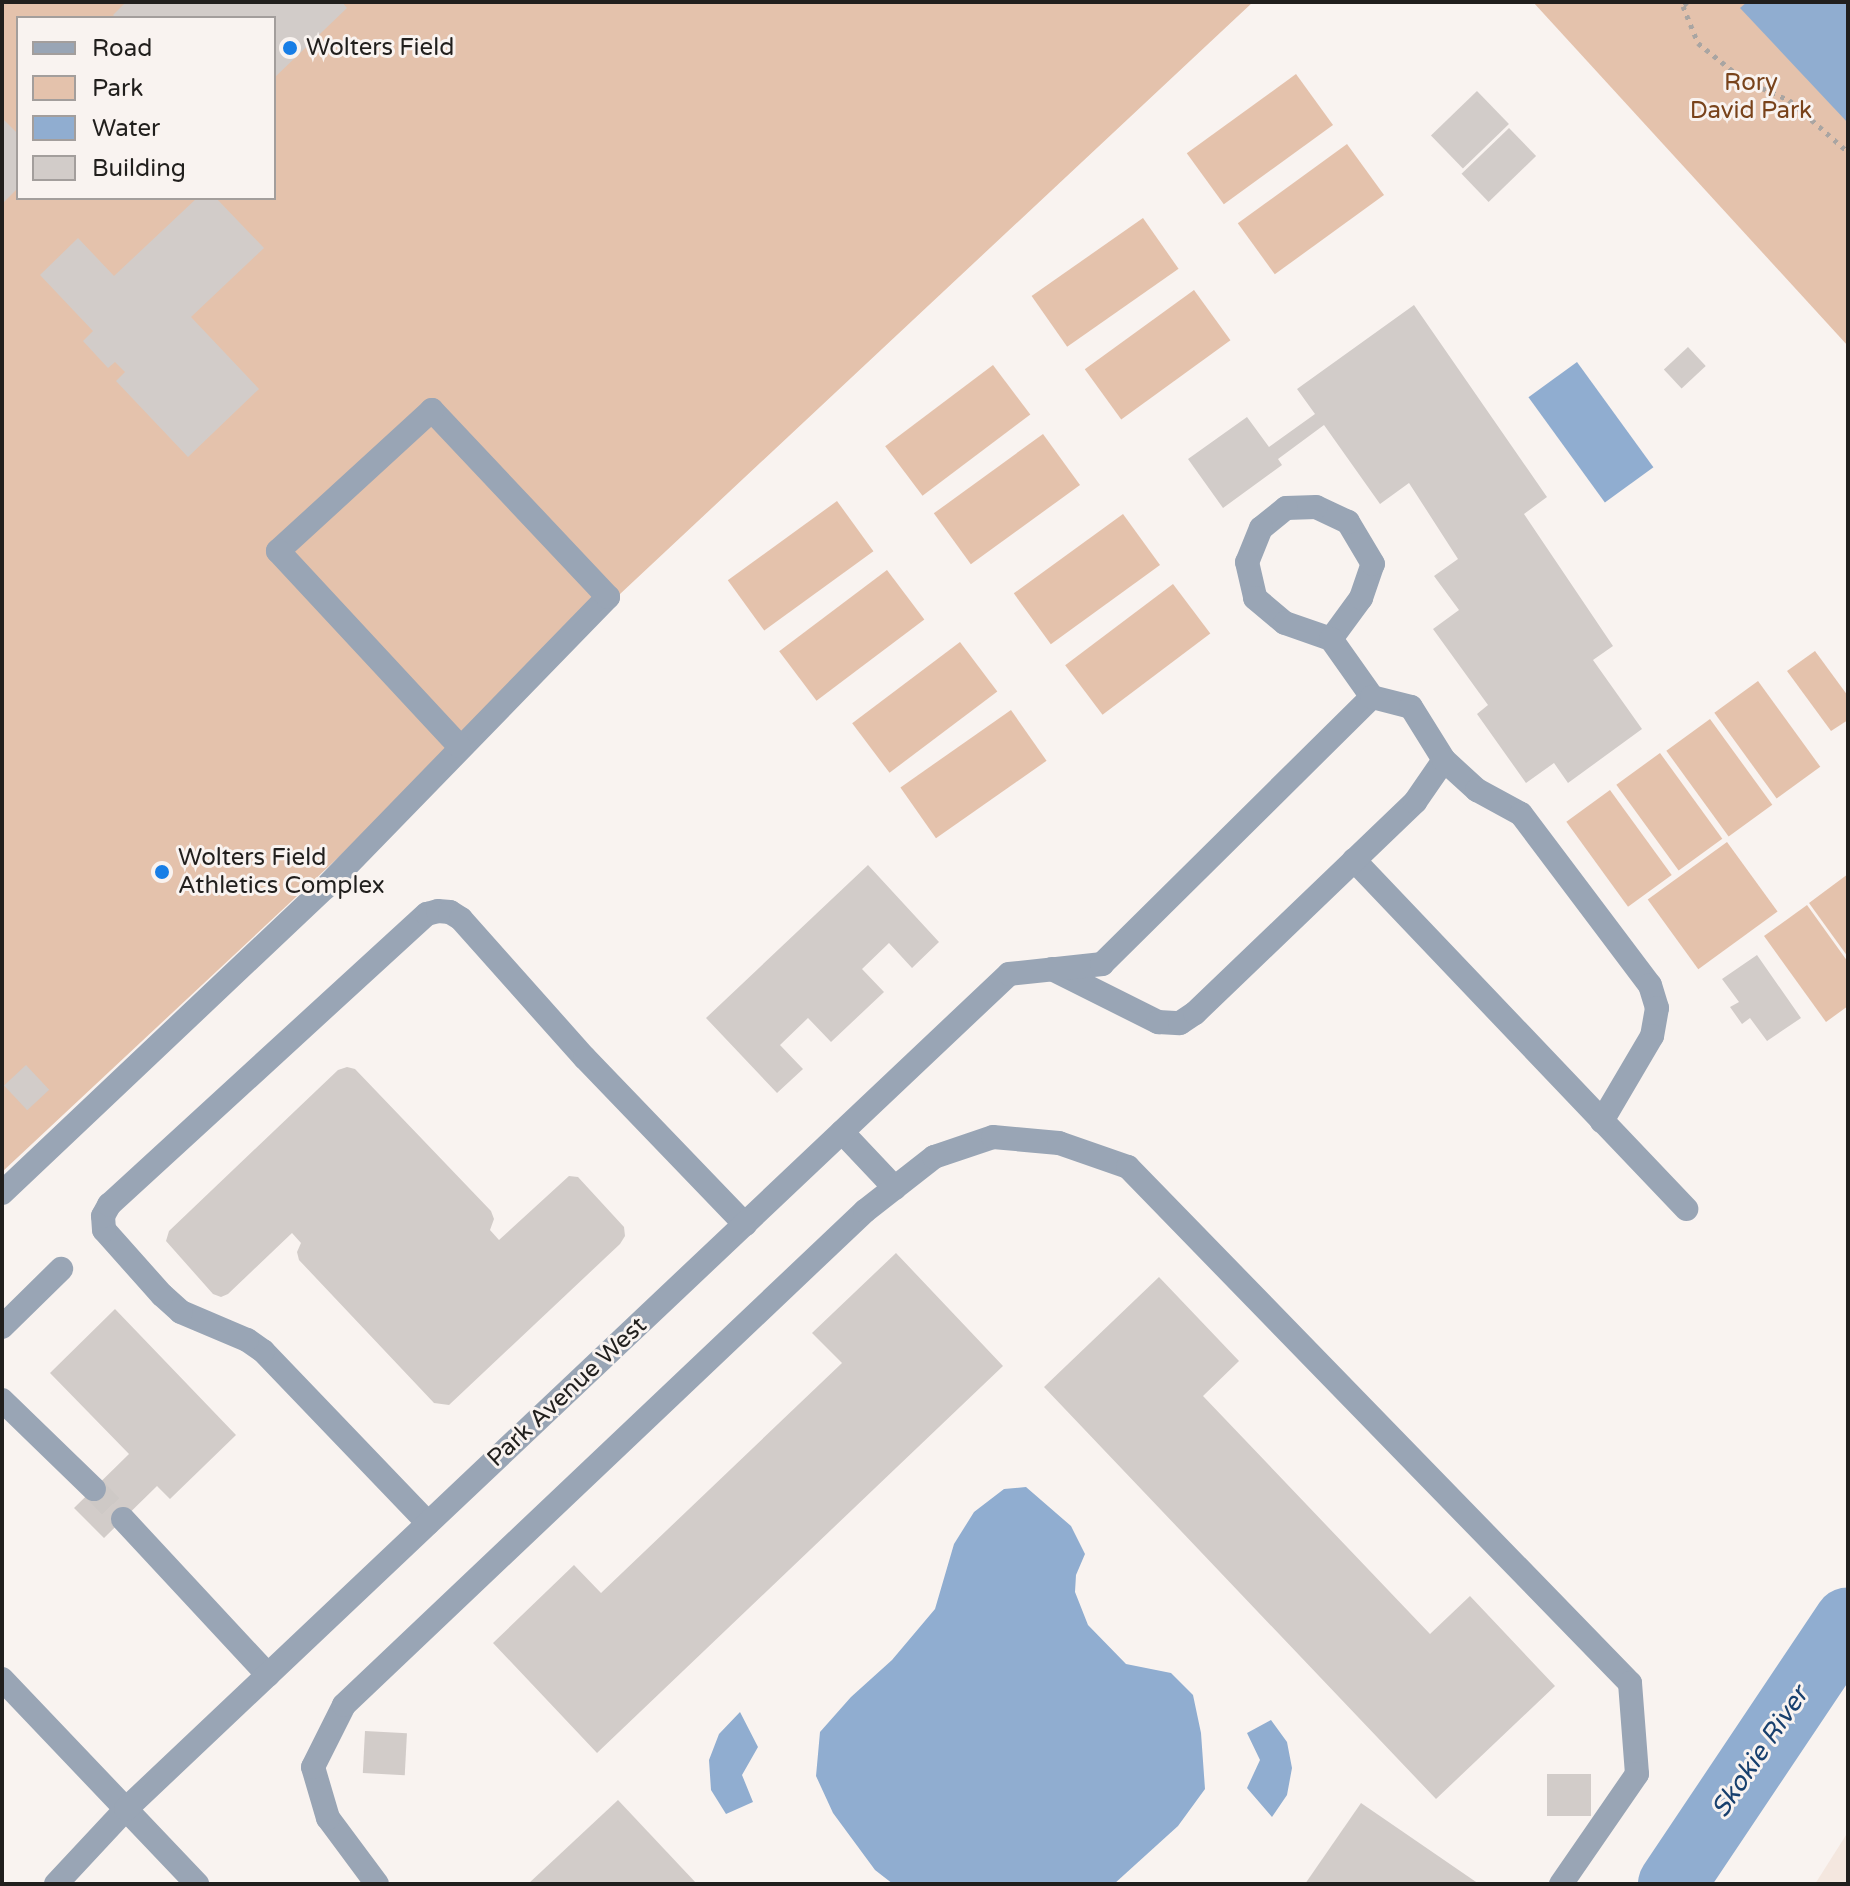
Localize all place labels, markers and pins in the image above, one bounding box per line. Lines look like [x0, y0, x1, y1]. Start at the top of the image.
place label: Wolters Field [306, 34, 454, 62]
marker: Wolters Field [281, 39, 299, 57]
place label: Wolters Field Athletics Complex [178, 844, 385, 900]
marker: Wolters Field Athletics Complex [153, 863, 171, 881]

